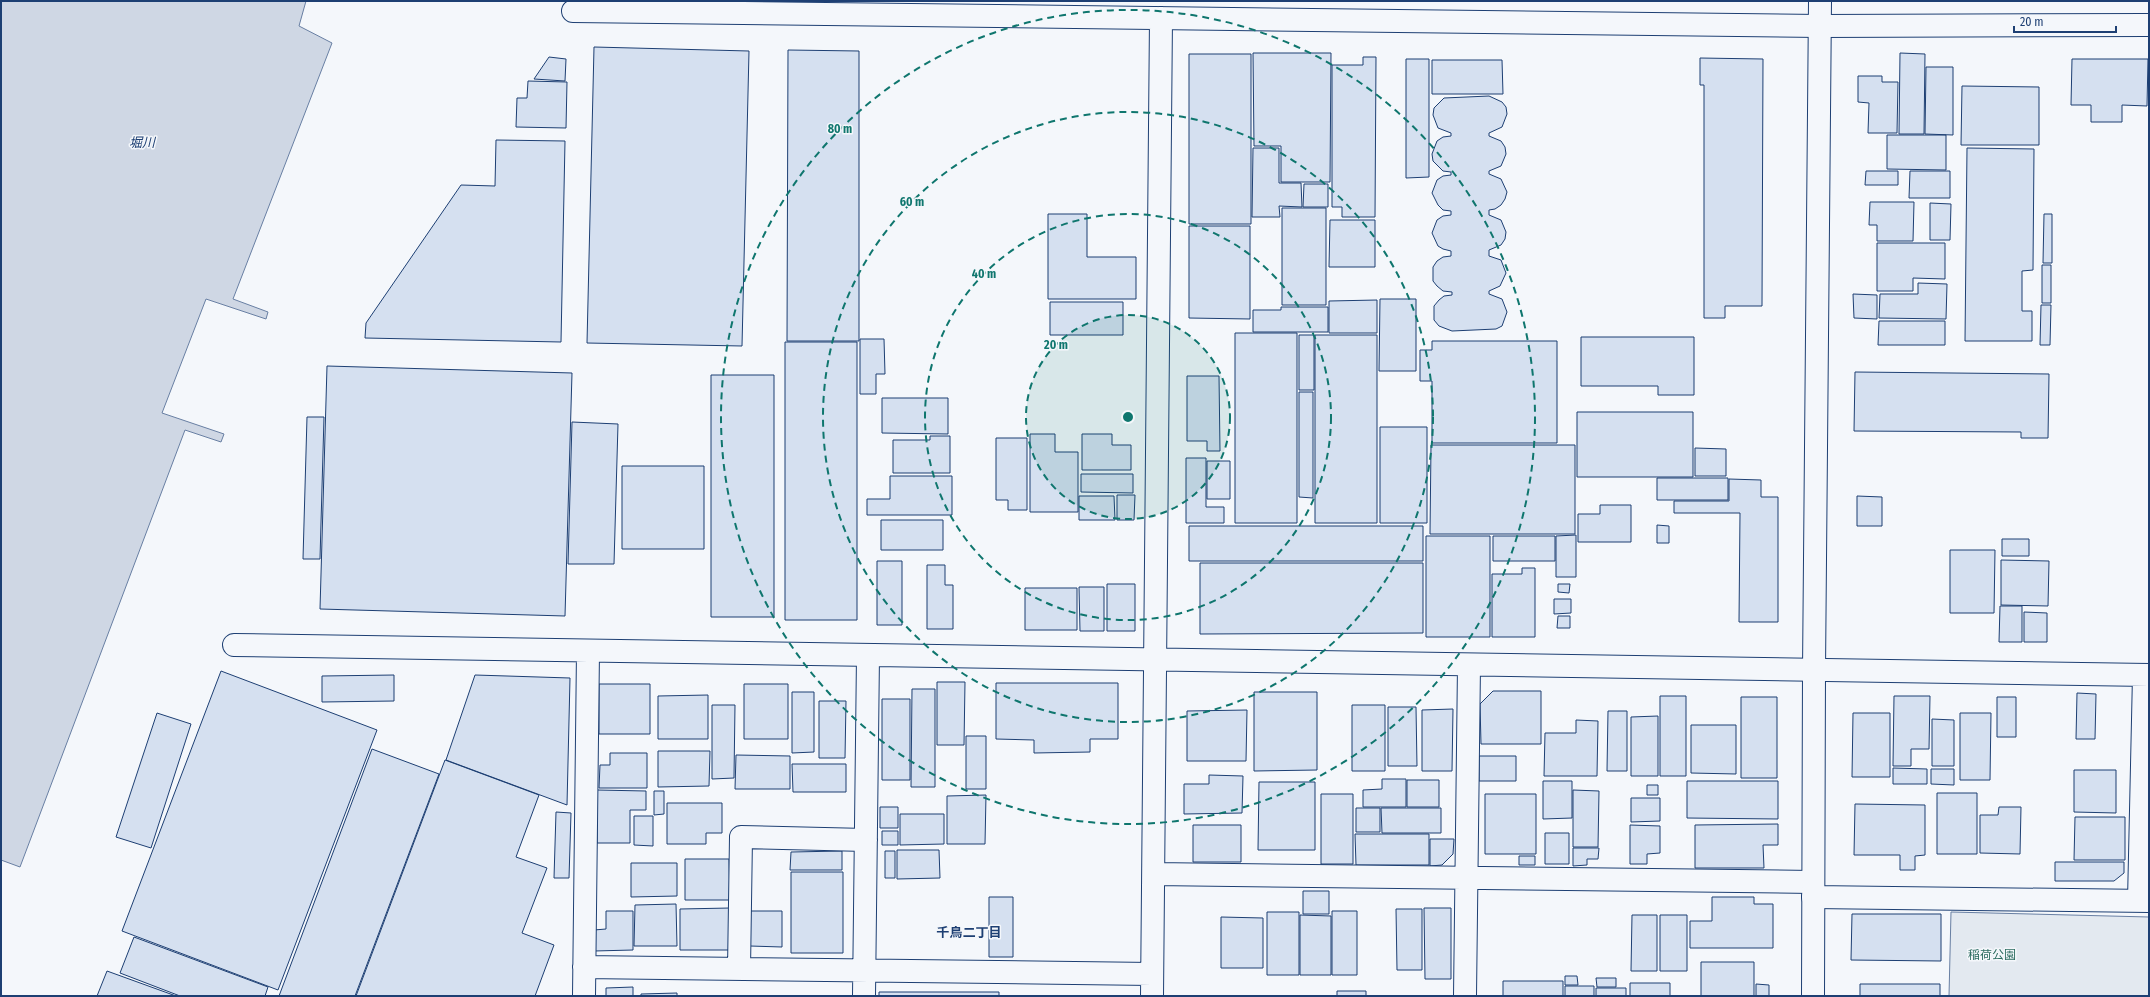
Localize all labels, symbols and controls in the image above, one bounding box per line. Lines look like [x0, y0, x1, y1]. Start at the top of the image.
scale bar [2014, 8, 2116, 34]
text: 20 m [2020, 15, 2044, 29]
text: 80 m [828, 122, 852, 136]
water label: 堀川 [129, 135, 157, 150]
text: 60 m [900, 195, 924, 209]
text: 40 m [972, 267, 996, 281]
text: 20 m [1043, 338, 1068, 352]
centre of rings [1121, 410, 1135, 424]
district label: 千鳥二丁目 [936, 925, 1002, 940]
park label: 稲荷公園 [1968, 948, 2016, 962]

